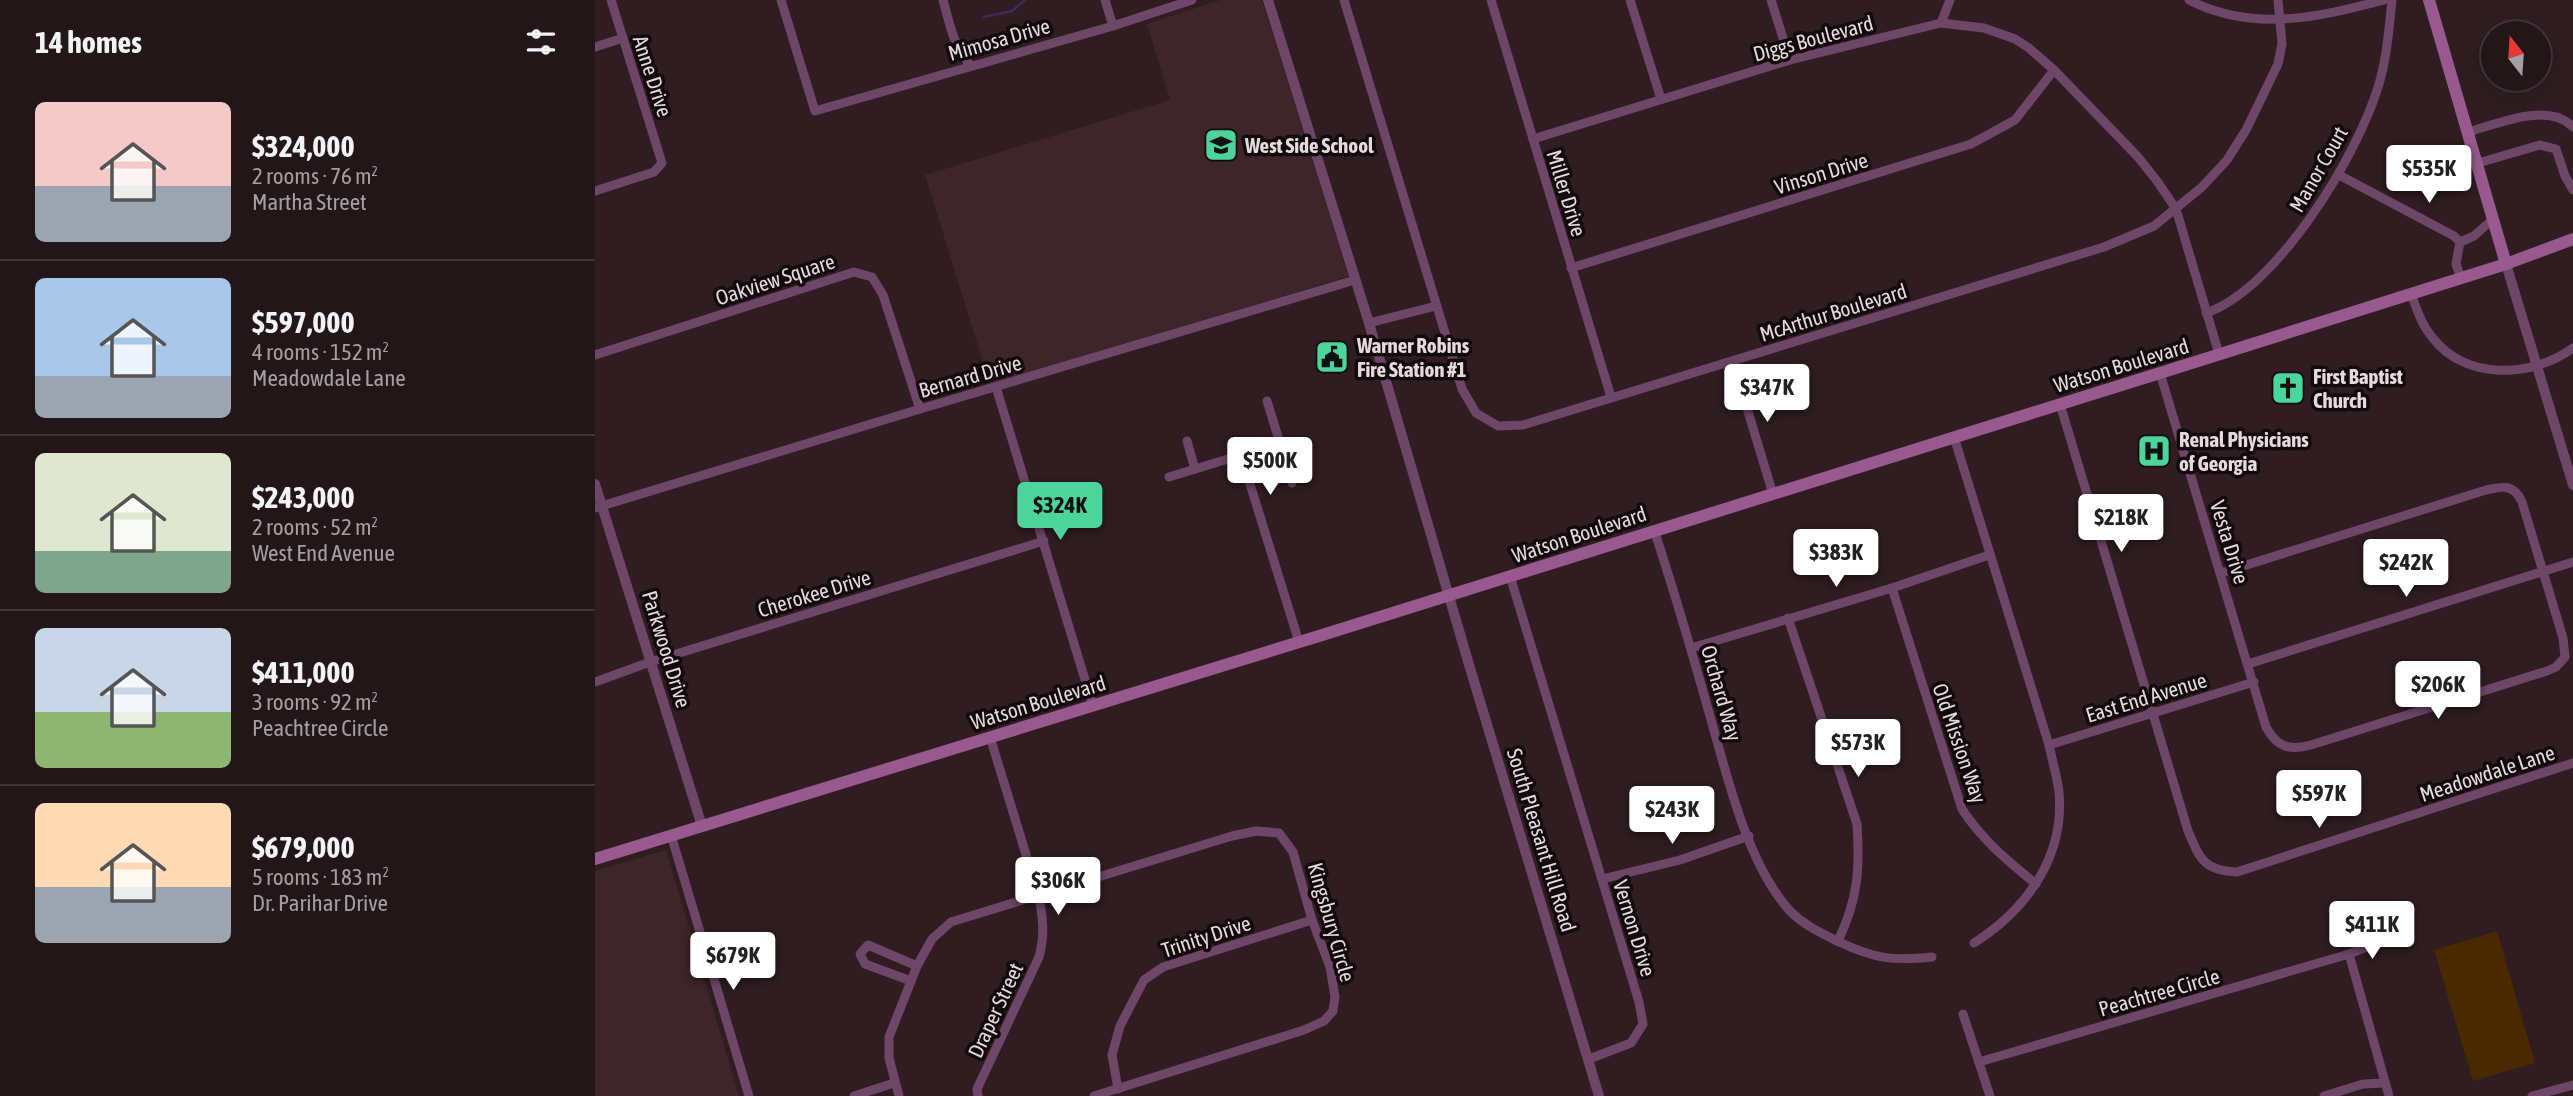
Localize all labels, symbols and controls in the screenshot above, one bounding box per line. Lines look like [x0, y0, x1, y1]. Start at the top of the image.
street label: Diggs Boulevard [1750, 10, 1876, 66]
street label: Mimosa Drive [945, 13, 1053, 65]
north arrow [2481, 21, 2551, 91]
map controls [2481, 21, 2551, 91]
icon: filters [522, 23, 560, 61]
text: 14 homes [35, 25, 142, 59]
street label: Anne Drive [629, 32, 677, 120]
street label: Manor Court [2284, 122, 2352, 216]
school or university icon: West Side School [1202, 126, 1240, 164]
text: $324,000 [252, 129, 355, 163]
icon: home [91, 130, 175, 214]
place label: West Side School [1244, 133, 1374, 157]
pin: $535K [2380, 146, 2478, 205]
street label: Miller Drive [1542, 147, 1592, 239]
street label: Vinson Drive [1771, 147, 1871, 199]
text: $535K [2402, 155, 2456, 181]
text: 2 rooms · 76 m² [252, 163, 378, 189]
text: Martha Street [252, 189, 367, 215]
street label: Oakview Square [712, 248, 838, 310]
street label: McArthur Boulevard [1757, 278, 1909, 346]
text: $597,000 [252, 305, 355, 339]
icon: home [91, 306, 175, 390]
place label: Warner Robins Fire Station #1 [1356, 333, 1470, 381]
street label: Watson Boulevard [2051, 333, 2191, 397]
public building icon: Warner Robins Fire Station #1 [1313, 338, 1351, 376]
text: 4 rooms · 152 m² [252, 339, 389, 365]
street label: Bernard Drive [916, 350, 1024, 402]
pin: $347K [1718, 364, 1816, 424]
place label: First Baptist Church [2313, 364, 2403, 412]
text: Meadowdale Lane [252, 365, 406, 391]
church icon: First Baptist Church [2269, 369, 2307, 407]
text: $347K [1740, 374, 1794, 400]
place label: Renal Physicians of Georgia [2179, 427, 2309, 475]
hospital icon: Renal Physicians of Georgia [2135, 432, 2173, 470]
pin: $500K [1221, 438, 1319, 497]
text: $500K [1243, 447, 1297, 473]
text: $243,000 [252, 480, 355, 514]
icon: home [91, 481, 175, 565]
pin: $324K [1011, 482, 1109, 542]
text: $324K [1033, 492, 1087, 518]
pin: $218K [2072, 494, 2170, 554]
street label: Vesta Drive [2206, 497, 2254, 587]
street label: Watson Boulevard [1509, 501, 1649, 567]
text: $218K [2094, 504, 2148, 530]
text: 2 rooms · 52 m² [252, 514, 378, 540]
pin: $383K [1787, 530, 1885, 589]
text: $383K [1809, 539, 1863, 565]
text: West End Avenue [252, 540, 395, 566]
pin: $242K [2357, 540, 2455, 599]
text: $242K [2379, 549, 2433, 575]
street label: Cherokee Drive [755, 564, 873, 622]
street label: Parkwood Drive [638, 588, 696, 710]
street label: Orchard Way [1697, 642, 1747, 744]
text: $411,000 [252, 655, 355, 689]
icon: home [91, 656, 175, 740]
pin: $206K [2389, 662, 2487, 721]
street label: East End Avenue [2083, 667, 2209, 727]
street label: Watson Boulevard [968, 670, 1108, 734]
text: $206K [2411, 671, 2465, 697]
street label: Old Mission Way [1928, 680, 1992, 806]
text: 3 rooms · 92 m² [252, 689, 378, 715]
text: Peachtree Circle [252, 715, 388, 741]
pin: $573K [1809, 720, 1907, 779]
text: $573K [1831, 729, 1885, 755]
street label: Meadowdale Lane [2417, 740, 2557, 806]
street label: South Pleasant Hill Road [1503, 745, 1581, 935]
pin: $597K [2270, 770, 2368, 830]
text: $597K [2292, 780, 2346, 806]
pin: $243K [1623, 786, 1721, 846]
text: $243K [1645, 796, 1699, 822]
text: $679,000 [252, 830, 355, 864]
icon: home [91, 831, 175, 915]
pin: $306K [1009, 858, 1107, 917]
street label: Kingsbury Circle [1304, 860, 1360, 984]
text: 5 rooms · 183 m² [252, 864, 389, 890]
text: $306K [1031, 867, 1085, 893]
street label: Vernon Drive [1609, 877, 1661, 979]
text: Dr. Parihar Drive [252, 890, 388, 916]
pin: $411K [2323, 902, 2421, 961]
street label: Trinity Drive [1158, 910, 1254, 962]
text: $411K [2345, 911, 2399, 937]
pin: $679K [684, 932, 782, 992]
text: $679K [706, 942, 760, 968]
street label: Draper Street [963, 959, 1027, 1061]
street label: Peachtree Circle [2096, 963, 2222, 1021]

